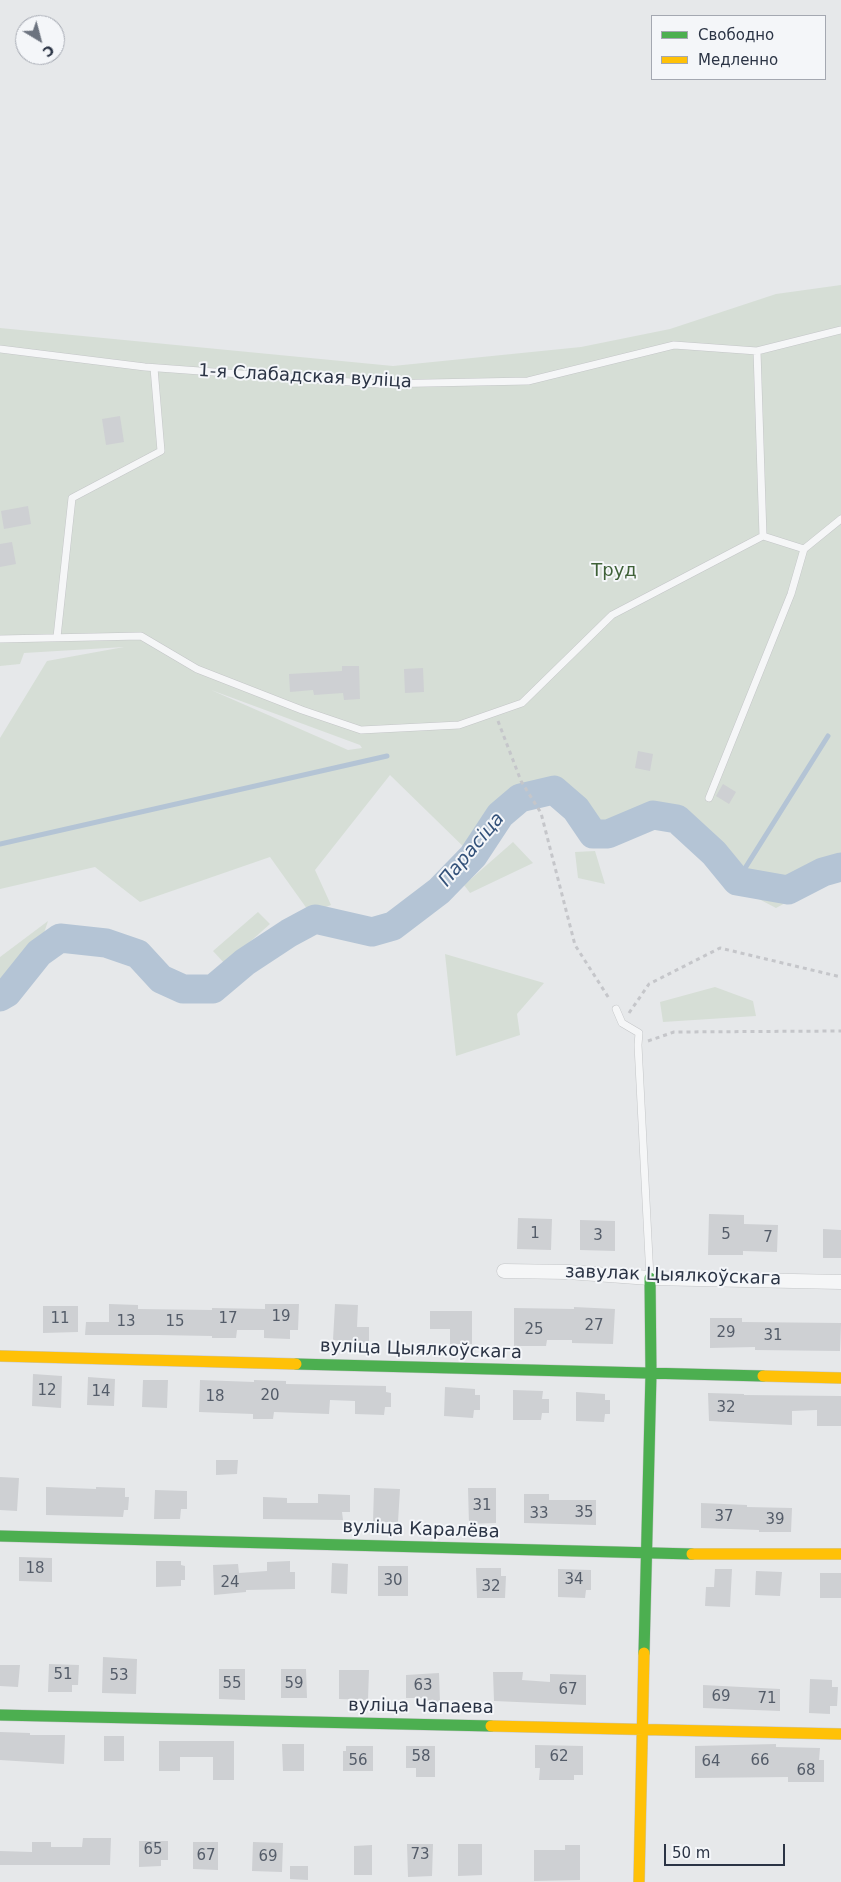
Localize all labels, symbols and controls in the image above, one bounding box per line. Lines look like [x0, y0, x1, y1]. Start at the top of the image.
north arrow [15, 15, 65, 65]
legend [651, 15, 826, 80]
text: Свободно [698, 26, 774, 44]
text: С [40, 42, 57, 61]
text: Медленно [698, 51, 778, 69]
street label: 1-я Слабадская вуліца [198, 361, 412, 393]
park label: Труд [591, 560, 637, 582]
water label: Парасіца [434, 808, 510, 892]
house number: 1 [530, 1225, 540, 1243]
house number: 5 [721, 1226, 731, 1244]
house number: 3 [593, 1227, 603, 1245]
house number: 7 [763, 1229, 773, 1247]
street label: завулак Цыялкоўскага [565, 1261, 781, 1291]
house number: 19 [271, 1308, 291, 1326]
house number: 11 [50, 1310, 70, 1328]
house number: 17 [218, 1310, 238, 1328]
house number: 13 [116, 1313, 136, 1331]
house number: 15 [165, 1313, 185, 1331]
house number: 27 [584, 1317, 604, 1335]
house number: 25 [524, 1321, 544, 1339]
house number: 29 [716, 1324, 736, 1342]
house number: 31 [763, 1327, 783, 1345]
street label: вуліца Цыялкоўскага [320, 1336, 522, 1364]
house number: 12 [37, 1382, 57, 1400]
house number: 14 [91, 1383, 111, 1401]
house number: 20 [260, 1387, 280, 1405]
house number: 18 [205, 1388, 225, 1406]
house number: 32 [716, 1399, 736, 1417]
house number: 31 [472, 1497, 492, 1515]
house number: 35 [574, 1504, 594, 1522]
house number: 33 [529, 1505, 549, 1523]
house number: 37 [714, 1508, 734, 1526]
house number: 39 [765, 1511, 785, 1529]
street label: вуліца Каралёва [342, 1516, 500, 1544]
house number: 18 [25, 1560, 45, 1578]
house number: 34 [564, 1571, 584, 1589]
house number: 30 [383, 1572, 403, 1590]
house number: 24 [220, 1574, 240, 1592]
house number: 32 [481, 1578, 501, 1596]
house number: 51 [53, 1666, 73, 1684]
house number: 53 [109, 1667, 129, 1685]
house number: 55 [222, 1675, 242, 1693]
house number: 59 [284, 1675, 304, 1693]
house number: 63 [413, 1677, 433, 1695]
house number: 67 [558, 1681, 578, 1699]
house number: 69 [711, 1688, 731, 1706]
house number: 71 [757, 1690, 777, 1708]
street label: вуліца Чапаева [348, 1695, 494, 1719]
house number: 58 [411, 1748, 431, 1766]
house number: 62 [549, 1748, 569, 1766]
house number: 56 [348, 1752, 368, 1770]
house number: 66 [750, 1752, 770, 1770]
house number: 64 [701, 1753, 721, 1771]
house number: 68 [796, 1762, 816, 1780]
scale bar [666, 1834, 787, 1866]
house number: 65 [143, 1841, 163, 1859]
text: 50 m [672, 1844, 710, 1862]
house number: 73 [410, 1846, 430, 1864]
house number: 67 [196, 1847, 216, 1865]
house number: 69 [258, 1848, 278, 1866]

